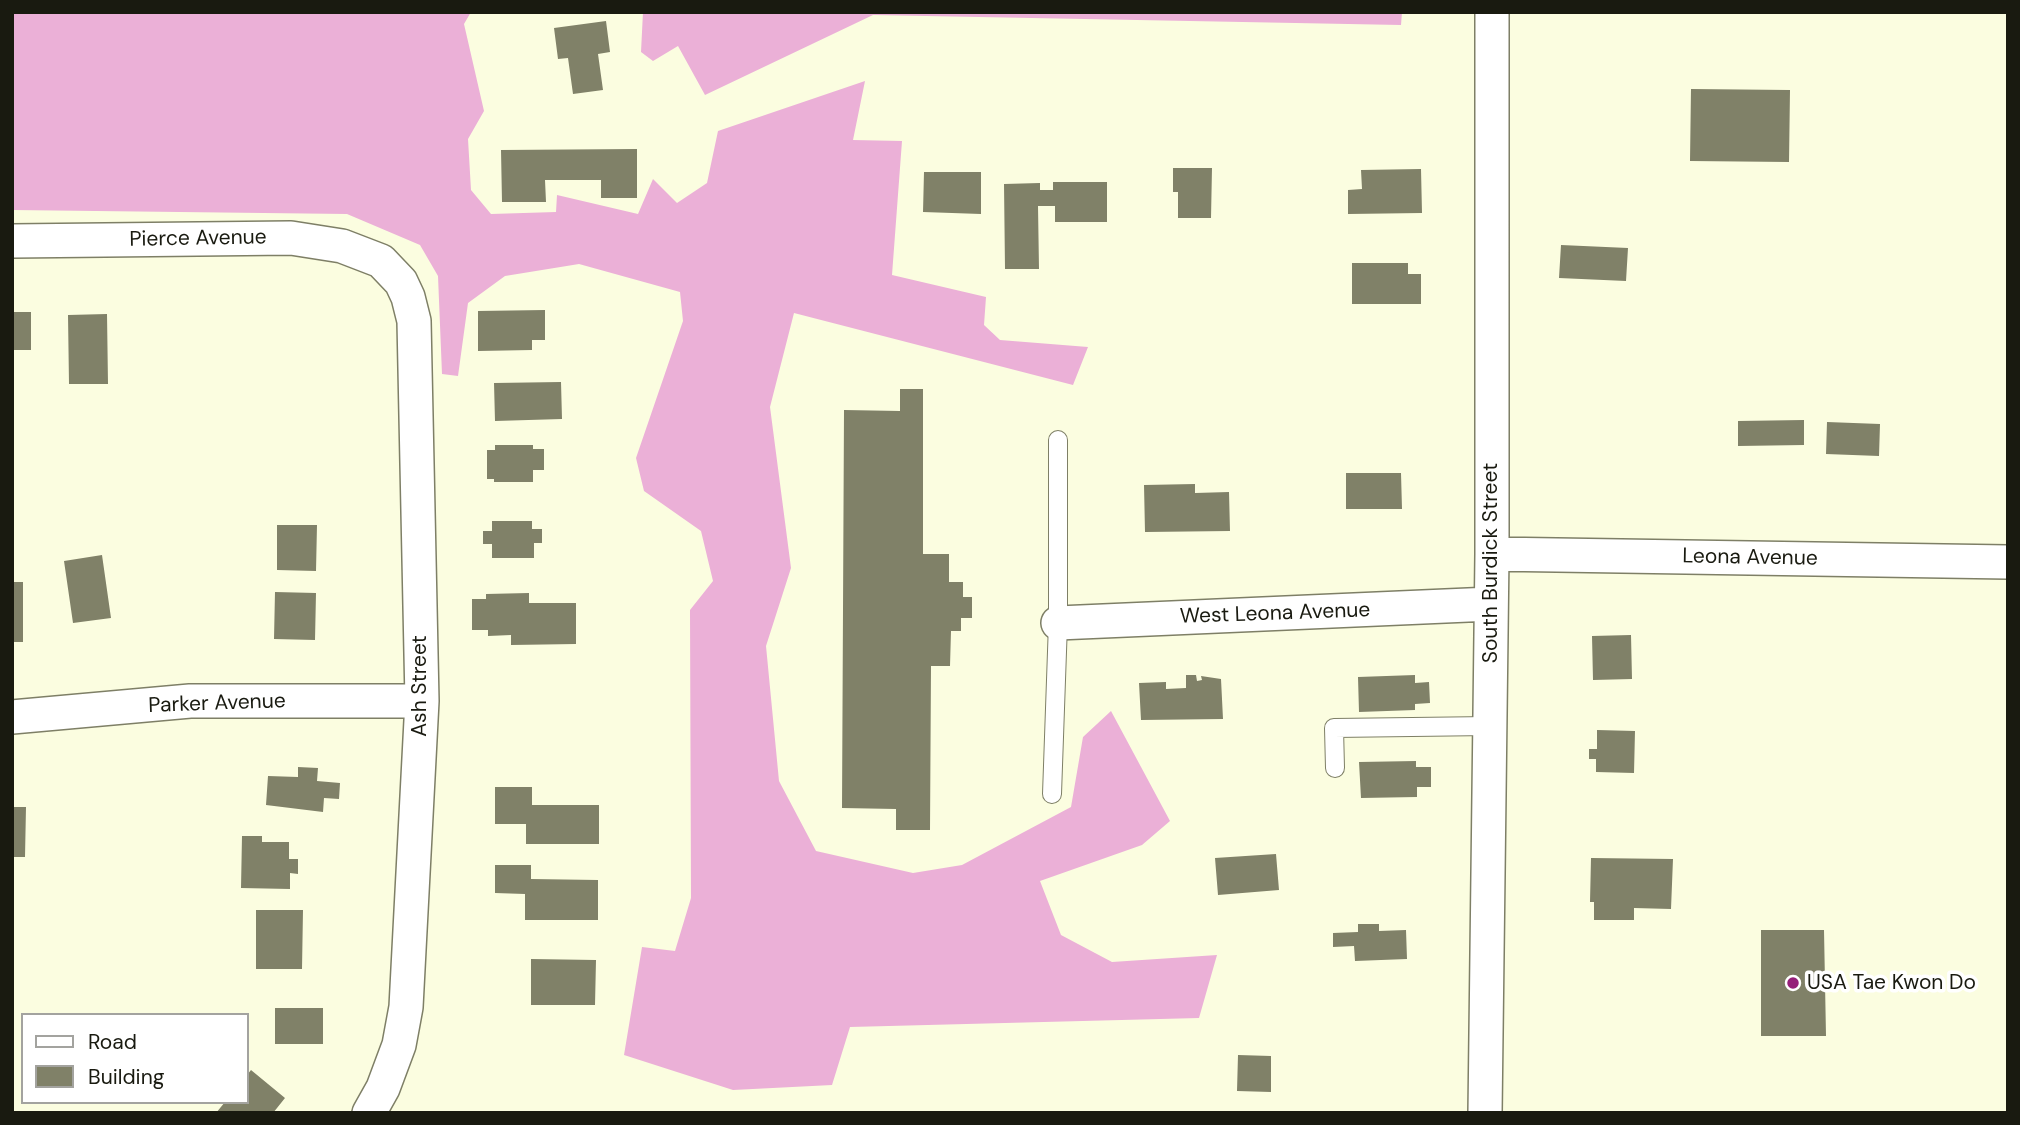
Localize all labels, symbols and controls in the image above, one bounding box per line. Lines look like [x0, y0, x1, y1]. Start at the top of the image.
street label: Pierce Avenue [129, 225, 267, 253]
street label: South Burdick Street [1478, 463, 1504, 663]
street label: Leona Avenue [1682, 544, 1818, 572]
street label: West Leona Avenue [1179, 598, 1371, 630]
street label: Ash Street [407, 635, 433, 737]
street label: Parker Avenue [148, 689, 286, 719]
place label: USA Tae Kwon Do [1807, 970, 1976, 996]
marker: USA Tae Kwon Do [1785, 975, 1801, 991]
legend [21, 1013, 248, 1104]
text: Road [88, 1028, 137, 1056]
text: Building [88, 1063, 164, 1091]

